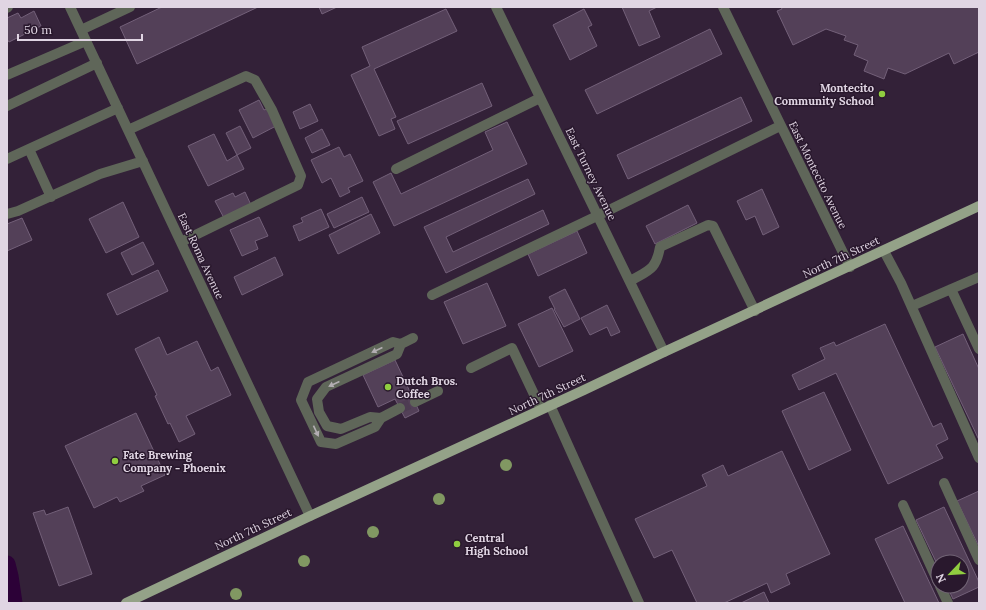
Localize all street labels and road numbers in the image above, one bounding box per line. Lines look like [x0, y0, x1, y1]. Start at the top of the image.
street label: East Montecito Avenue [786, 119, 850, 231]
street label: East Turney Avenue [562, 125, 620, 223]
street label: East Roma Avenue [175, 211, 227, 301]
street label: North 7th Street [800, 233, 882, 281]
street label: North 7th Street [506, 370, 588, 418]
street label: North 7th Street [212, 505, 294, 553]

